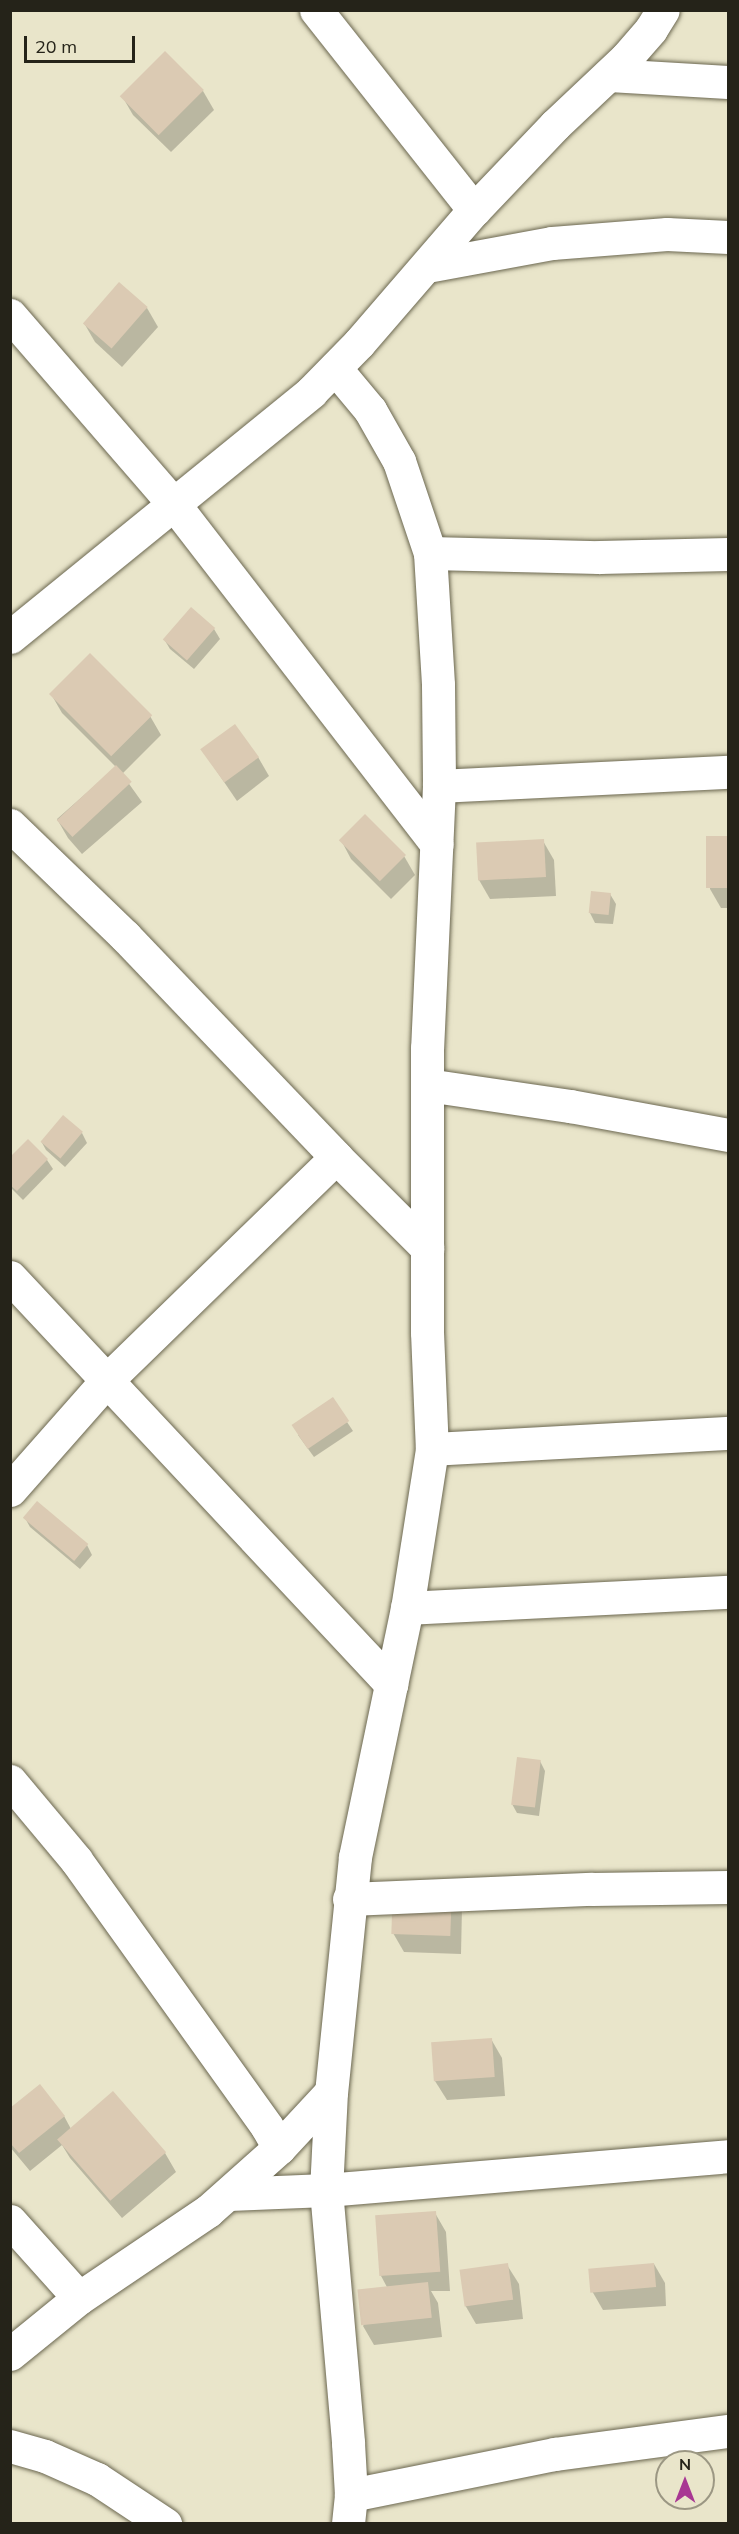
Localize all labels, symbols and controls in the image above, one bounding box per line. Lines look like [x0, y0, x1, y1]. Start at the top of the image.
scale bar [27, 24, 138, 62]
text: 20 m [35, 35, 77, 58]
north arrow [655, 2450, 715, 2510]
text: N [679, 2454, 691, 2474]

